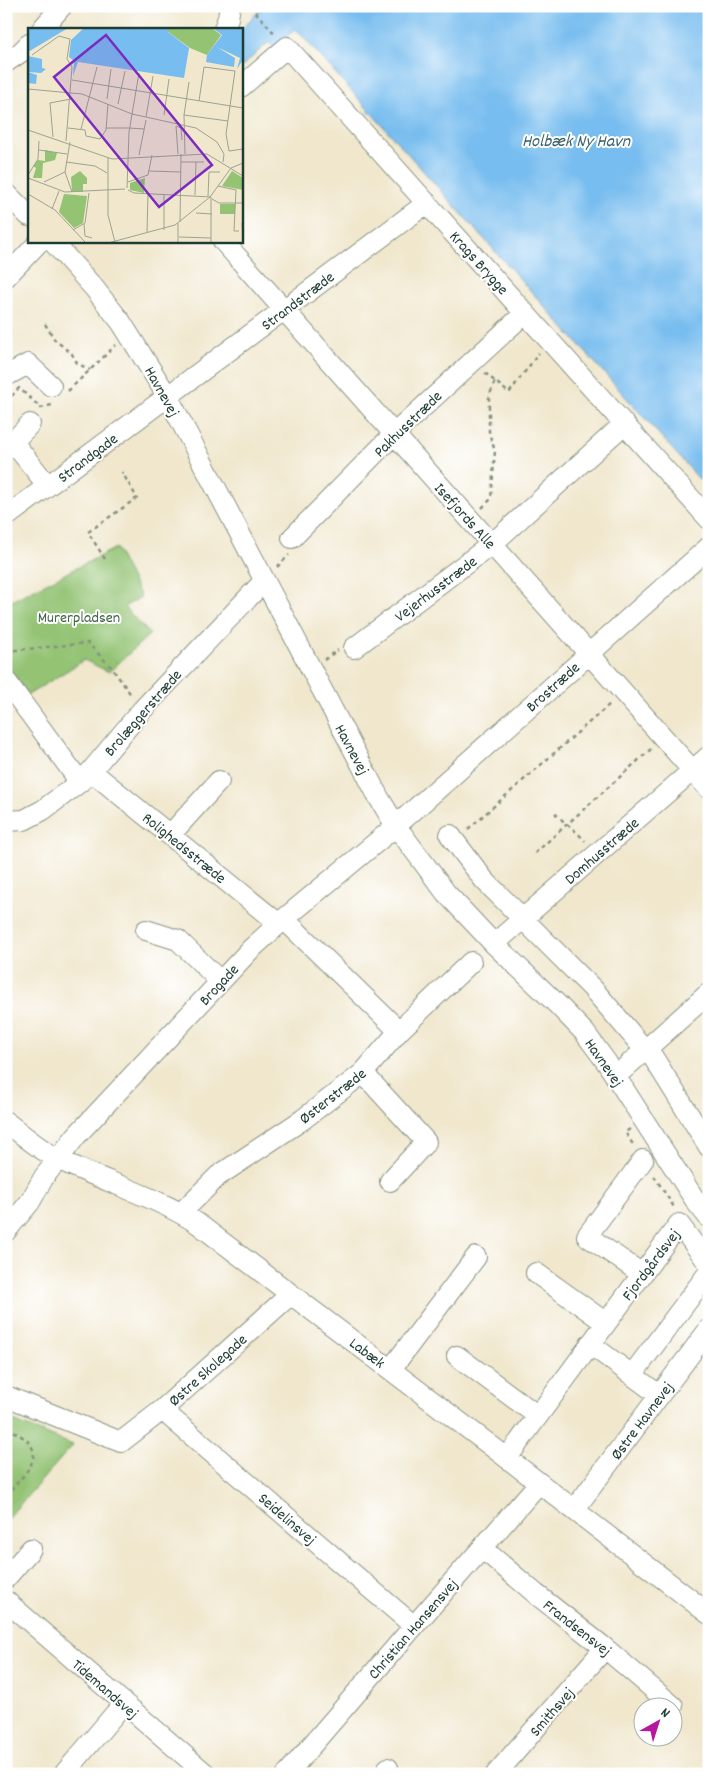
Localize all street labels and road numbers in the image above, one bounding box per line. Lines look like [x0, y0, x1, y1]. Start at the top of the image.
street label: Krags Brygge [443, 227, 513, 301]
street label: Strandstræde [257, 267, 340, 337]
street label: Havnevej [137, 363, 184, 422]
street label: Pakhusstræde [369, 386, 448, 463]
street label: Strandgade [53, 429, 124, 489]
street label: Isefjords Alle [428, 478, 500, 555]
street label: Vejerhusstræde [390, 551, 483, 629]
street label: Brostræde [522, 657, 586, 718]
street label: Brolæggerstræde [100, 665, 188, 762]
street label: Havnevej [328, 721, 374, 780]
street label: Rolighedsstræde [136, 808, 230, 890]
street label: Domhusstræde [560, 813, 645, 891]
street label: Brogade [194, 960, 245, 1012]
street label: Havnevej [578, 1034, 628, 1092]
street label: Østerstræde [295, 1063, 372, 1131]
street label: Fjordgårdsvej [617, 1225, 687, 1306]
street label: Østre Skolegade [164, 1329, 253, 1412]
street label: Labæk [344, 1333, 389, 1375]
street label: Østre Havnevej [606, 1378, 680, 1465]
street label: Seidelinsvej [252, 1488, 320, 1552]
street label: Christian Hansensvej [364, 1574, 464, 1685]
street label: Frandsensvej [537, 1595, 616, 1663]
street label: Tidemandsvej [66, 1654, 143, 1725]
street label: Smithsvej [525, 1683, 581, 1742]

